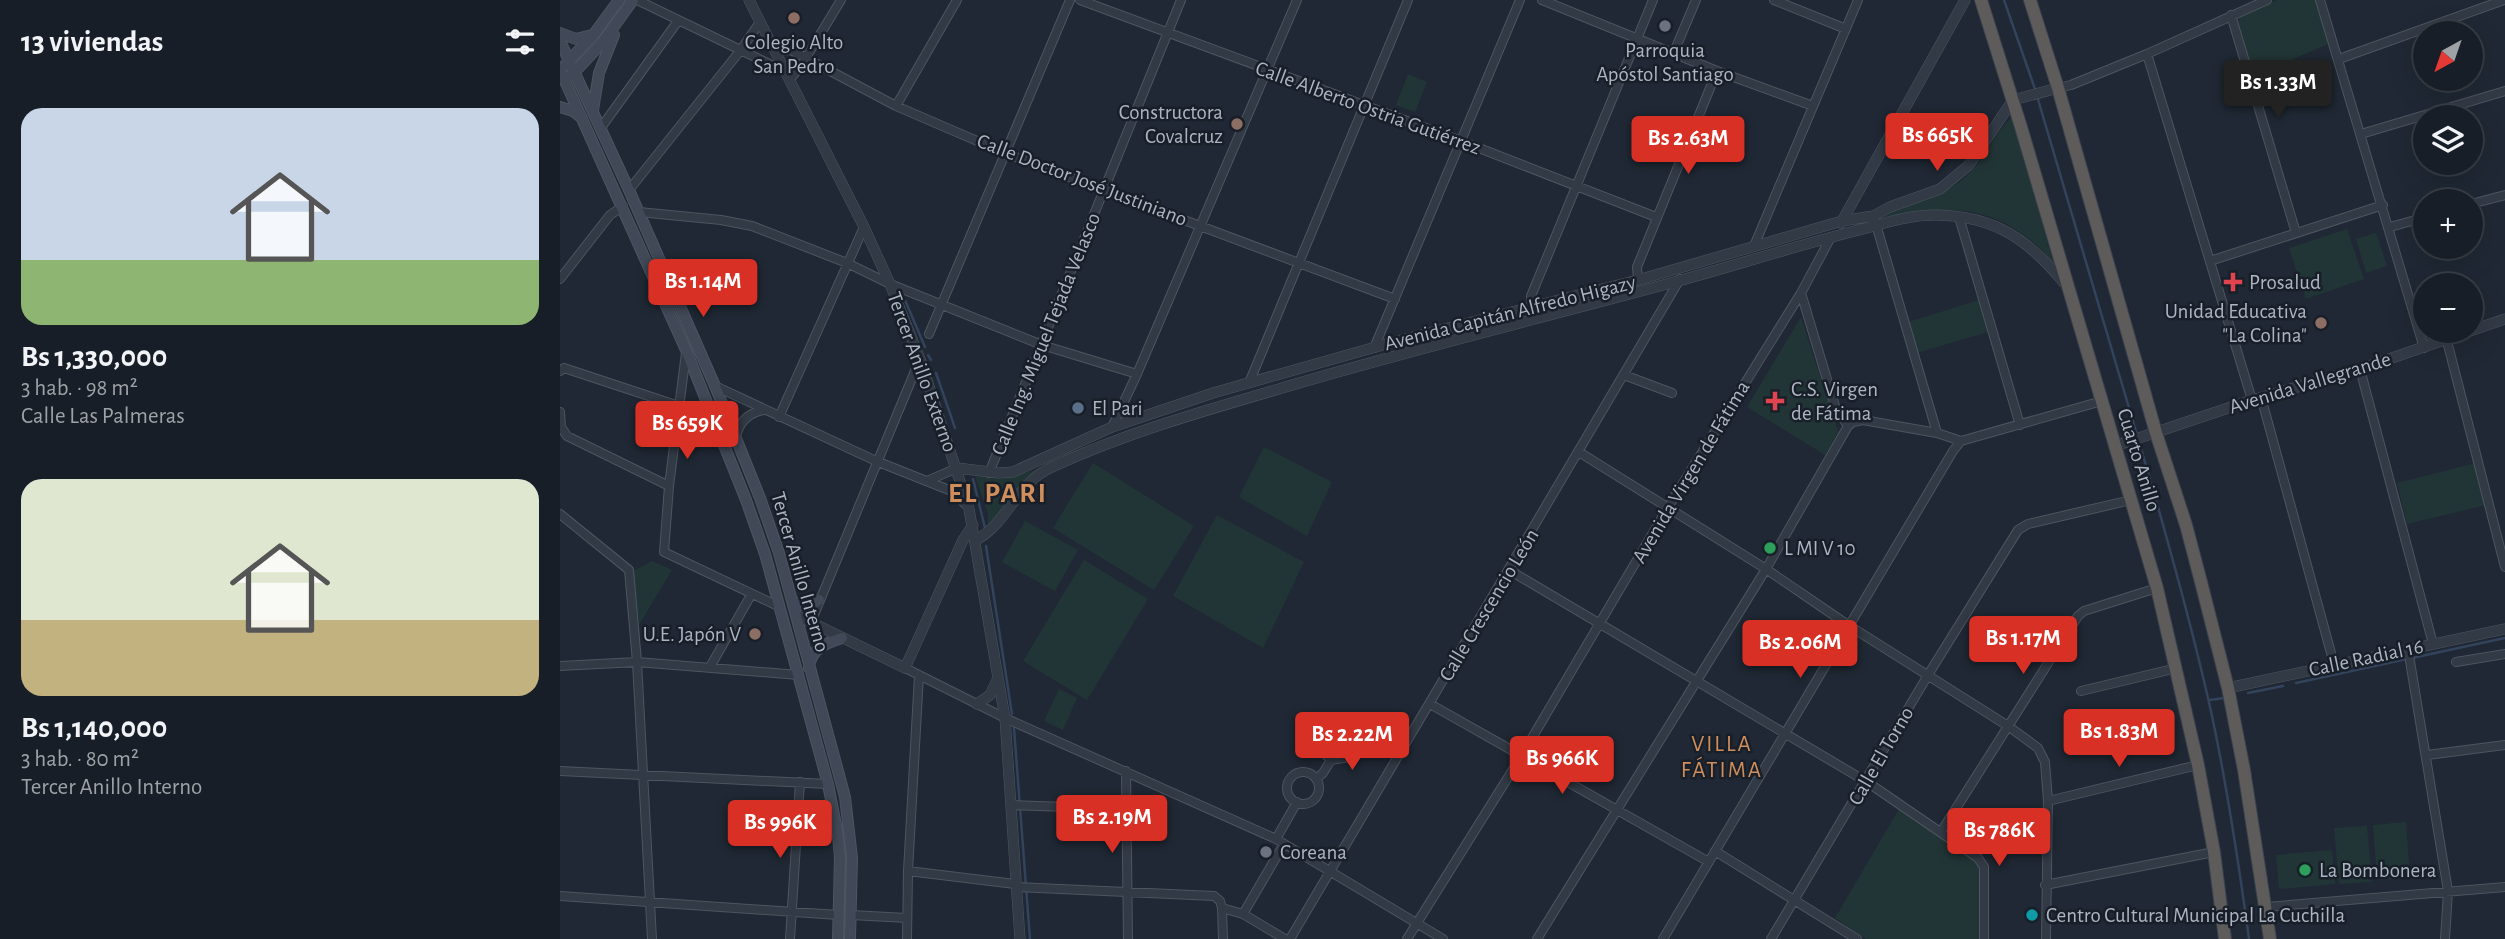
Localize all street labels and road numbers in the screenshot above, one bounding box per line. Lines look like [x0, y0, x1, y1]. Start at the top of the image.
street label: Calle Alberto Ostria Gutiérrez [1253, 57, 1483, 159]
street label: Calle Doctor José Justiniano [974, 130, 1190, 230]
street label: Calle Ing. Miguel Tejada Velasco [988, 210, 1104, 458]
street label: Avenida Capitán Alfredo Higazy [1382, 272, 1638, 354]
street label: Tercer Anillo Externo [883, 289, 961, 455]
street label: Avenida Vallegrande [2227, 348, 2393, 418]
street label: Avenida Virgen de Fátima [1628, 377, 1754, 567]
street label: Cuarto Anillo [2113, 406, 2165, 514]
street label: Tercer Anillo Interno [767, 489, 833, 655]
street label: Calle Crescencio León [1435, 525, 1543, 685]
street label: Calle Radial 16 [2307, 636, 2425, 680]
street label: Calle El Torno [1844, 703, 1918, 809]

